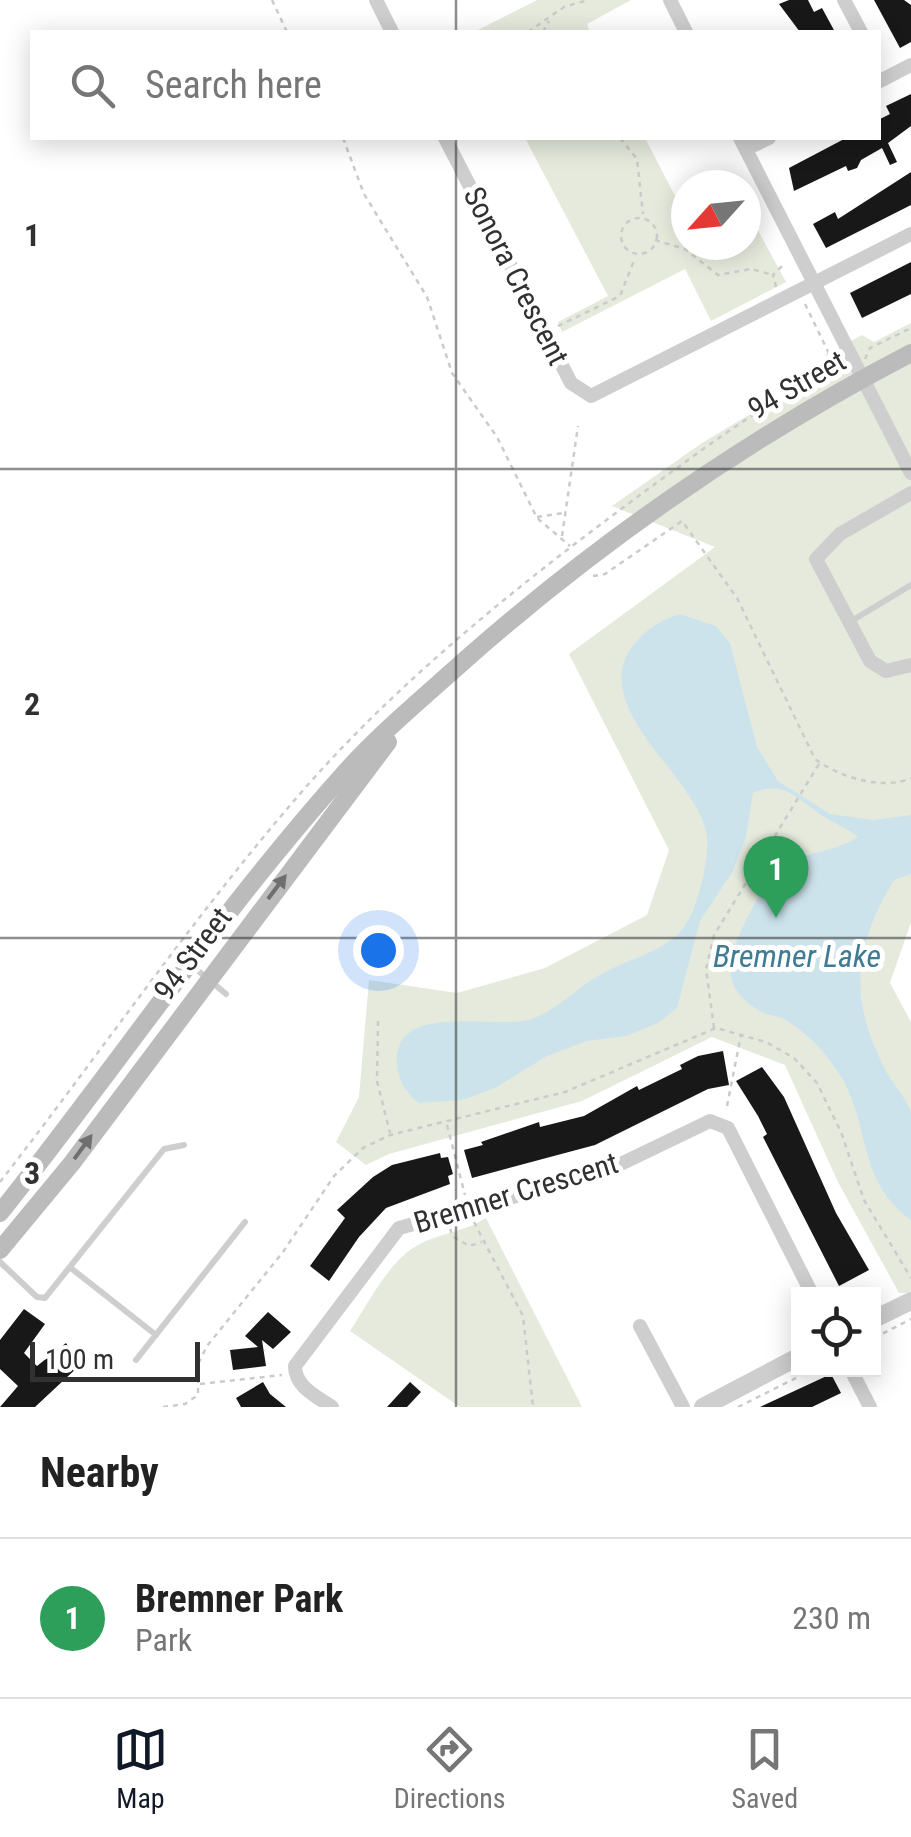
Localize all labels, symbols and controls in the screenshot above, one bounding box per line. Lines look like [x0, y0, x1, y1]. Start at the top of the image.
search box [30, 30, 881, 140]
icon: search [65, 58, 120, 113]
text: Search here [145, 63, 322, 107]
north arrow [671, 170, 761, 260]
street label: Sonora Crescent [457, 181, 576, 371]
text: 1 [24, 216, 40, 254]
street label: 94 Street [742, 343, 852, 426]
text: 2 [24, 685, 40, 723]
pin: 1 [744, 836, 808, 918]
one-way arrow [267, 874, 287, 900]
street label: 94 Street [146, 901, 239, 1007]
your location [353, 925, 404, 976]
water label: Bremner Lake [713, 937, 881, 975]
one-way arrow [73, 1134, 93, 1160]
street label: Bremner Crescent [410, 1145, 622, 1240]
text: 3 [24, 1154, 40, 1192]
map controls [791, 1287, 881, 1377]
button: locate [791, 1287, 881, 1377]
scale bar [30, 1337, 200, 1382]
text: 100 m [45, 1343, 114, 1376]
text: Nearby [40, 1448, 159, 1497]
text: Bremner Park [135, 1577, 343, 1621]
text: 1 [64, 1599, 81, 1637]
text: 230 m [792, 1599, 871, 1637]
text: Park [135, 1621, 192, 1659]
tab: Map [113, 1722, 168, 1815]
tab: Directions [394, 1722, 506, 1815]
tab: Saved [731, 1722, 798, 1815]

